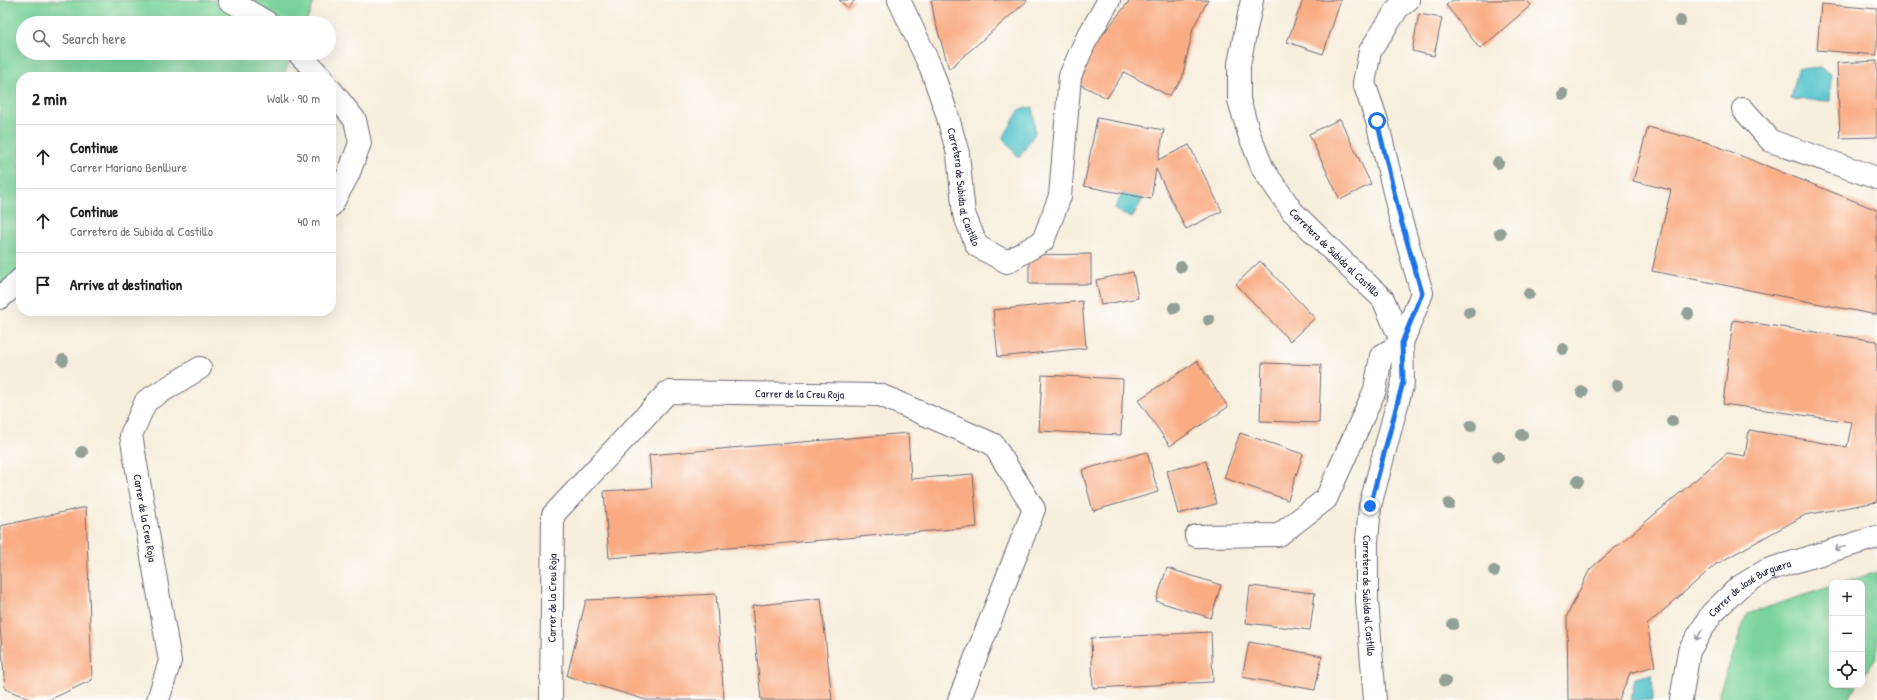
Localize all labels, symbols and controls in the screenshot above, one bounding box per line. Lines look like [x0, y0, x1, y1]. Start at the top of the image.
search box [16, 16, 336, 60]
icon: search [30, 27, 52, 49]
text: Search here [62, 28, 126, 49]
text: 2 min [32, 87, 67, 110]
text: Walk · 90 m [267, 89, 320, 107]
route start [1368, 112, 1386, 130]
street label: Carretera de Subida al Castillo [944, 126, 983, 249]
text: Continue [70, 137, 118, 158]
icon: ahead [32, 146, 54, 168]
text: 50 m [297, 148, 320, 166]
text: Carrer Mariano Benlliure [70, 158, 187, 176]
text: Continue [70, 201, 118, 222]
street label: Carretera de Subida al Castillo [1286, 205, 1383, 300]
icon: ahead [32, 210, 54, 232]
text: 40 m [297, 212, 320, 230]
text: Carretera de Subida al Castillo [70, 222, 213, 240]
icon: arrive [32, 274, 54, 296]
text: Arrive at destination [70, 274, 182, 295]
street label: Carrer de la Creu Roja [755, 386, 845, 402]
street label: Carrer de la Creu Roja [130, 473, 160, 564]
route end [1361, 497, 1379, 515]
street label: Carretera de Subida al Castillo [1360, 534, 1378, 657]
one-way arrow [1833, 545, 1846, 552]
street label: Carrer de la Creu Roja [545, 553, 560, 643]
street label: Carrer de José Burguera [1705, 556, 1793, 620]
map controls [1829, 580, 1865, 688]
button: + [1829, 580, 1865, 616]
button: − [1829, 616, 1865, 652]
one-way arrow [1694, 629, 1702, 641]
button: locate [1829, 652, 1865, 688]

